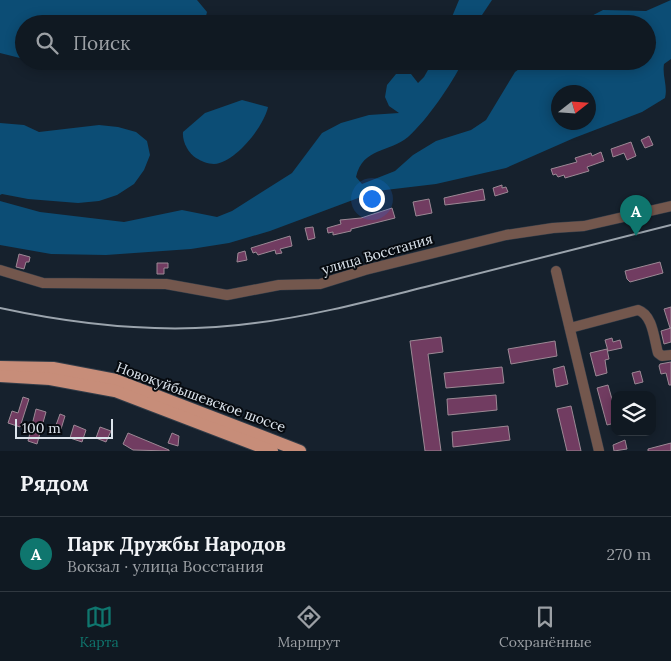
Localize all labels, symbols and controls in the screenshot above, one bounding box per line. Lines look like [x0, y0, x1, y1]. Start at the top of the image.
search box [15, 15, 656, 70]
icon: search [33, 29, 61, 57]
text: Поиск [73, 31, 130, 55]
north arrow [551, 85, 596, 130]
your location [359, 186, 385, 212]
pin: A [620, 195, 652, 236]
street label: улица Восстания [319, 230, 435, 278]
street label: Новокуйбышевское шоссе [114, 358, 289, 436]
map controls [611, 391, 656, 436]
button: layers [611, 391, 656, 436]
scale bar [15, 416, 112, 439]
text: 100 m [22, 419, 61, 437]
text: Рядом [20, 470, 89, 497]
text: Парк Дружбы Народов [67, 532, 286, 556]
text: A [31, 544, 41, 564]
text: 270 m [607, 544, 651, 564]
text: Вокзал · улица Восстания [67, 556, 264, 576]
tab: Карта [79, 603, 119, 651]
tab: Маршрут [278, 603, 340, 651]
tab: Сохранённые [499, 603, 592, 651]

